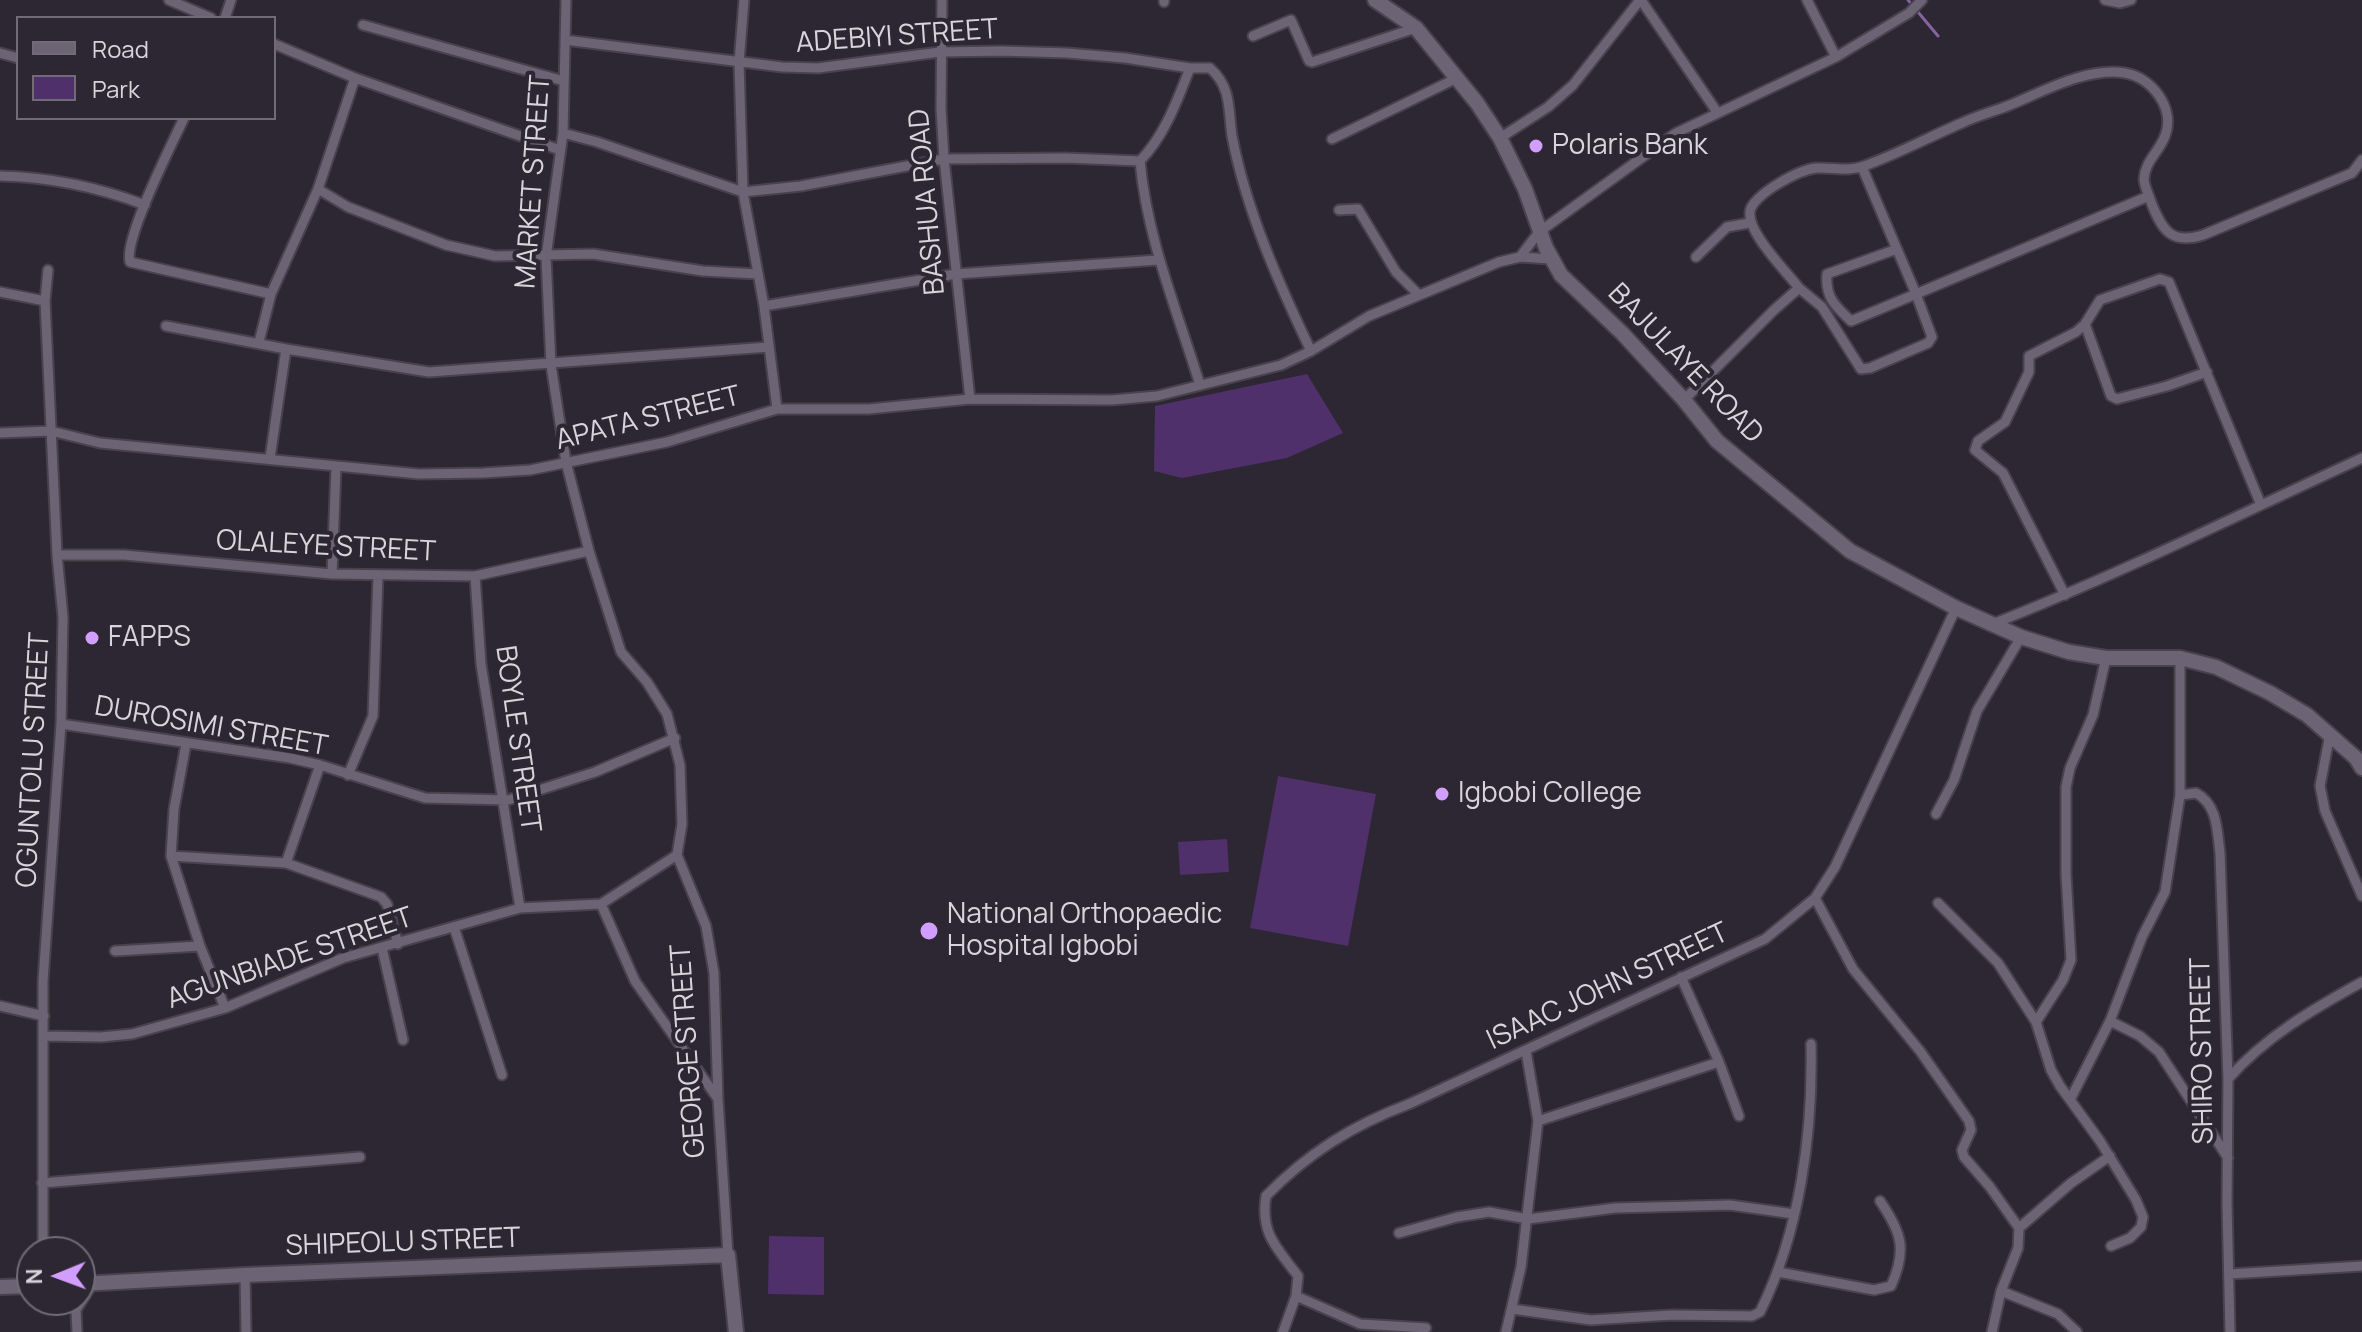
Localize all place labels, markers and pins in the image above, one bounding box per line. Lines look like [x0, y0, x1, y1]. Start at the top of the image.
place label: Polaris Bank [1552, 129, 1708, 163]
marker: Polaris Bank [1527, 137, 1545, 155]
place label: FAPPS [108, 621, 191, 655]
marker: FAPPS [83, 629, 101, 647]
place label: Igbobi College [1458, 777, 1642, 811]
marker: Igbobi College [1433, 785, 1451, 803]
place label: National Orthopaedic Hospital Igbobi [947, 898, 1222, 964]
marker: National Orthopaedic Hospital Igbobi [918, 920, 940, 942]

